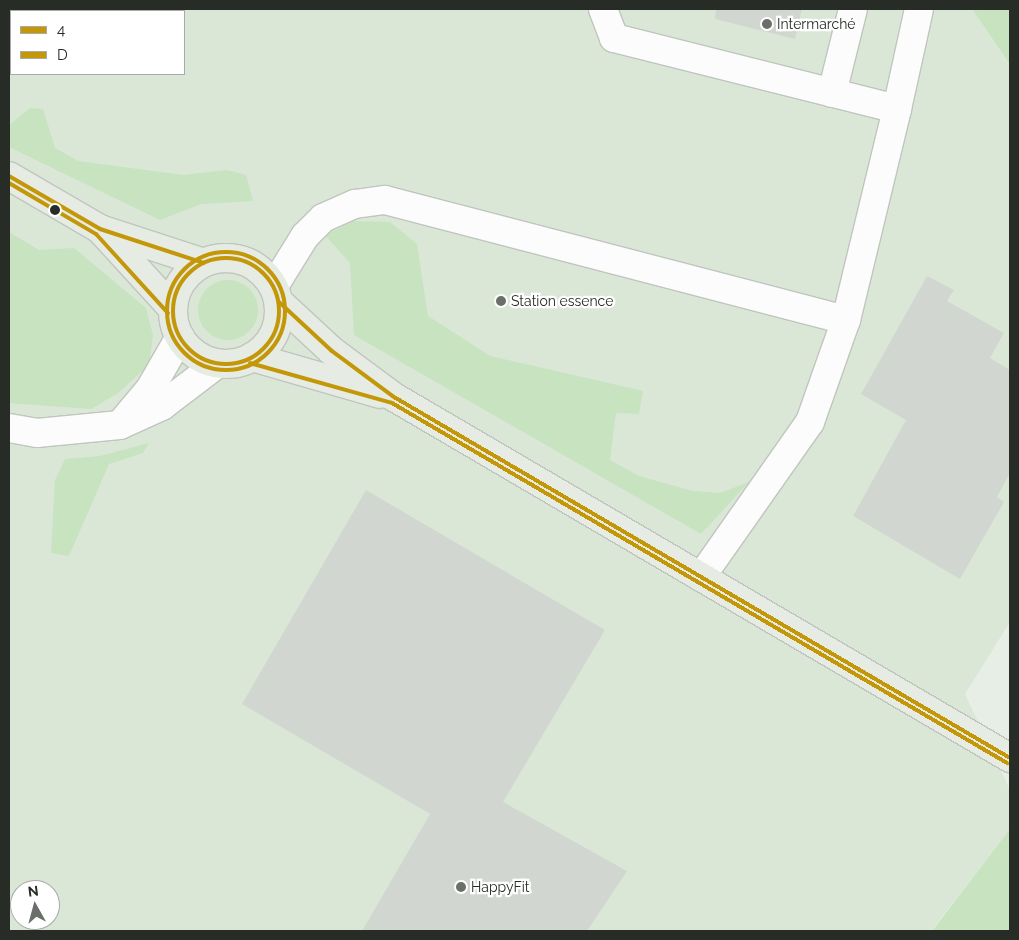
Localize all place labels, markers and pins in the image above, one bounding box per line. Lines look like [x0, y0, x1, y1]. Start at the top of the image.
place label: Intermarché [777, 16, 856, 32]
marker: Intermarché [761, 18, 773, 30]
unlabelled marker [50, 205, 60, 215]
place label: Station essence [511, 293, 613, 309]
marker: Station essence [495, 295, 507, 307]
place label: HappyFit [471, 879, 529, 895]
marker: HappyFit [455, 881, 467, 893]

